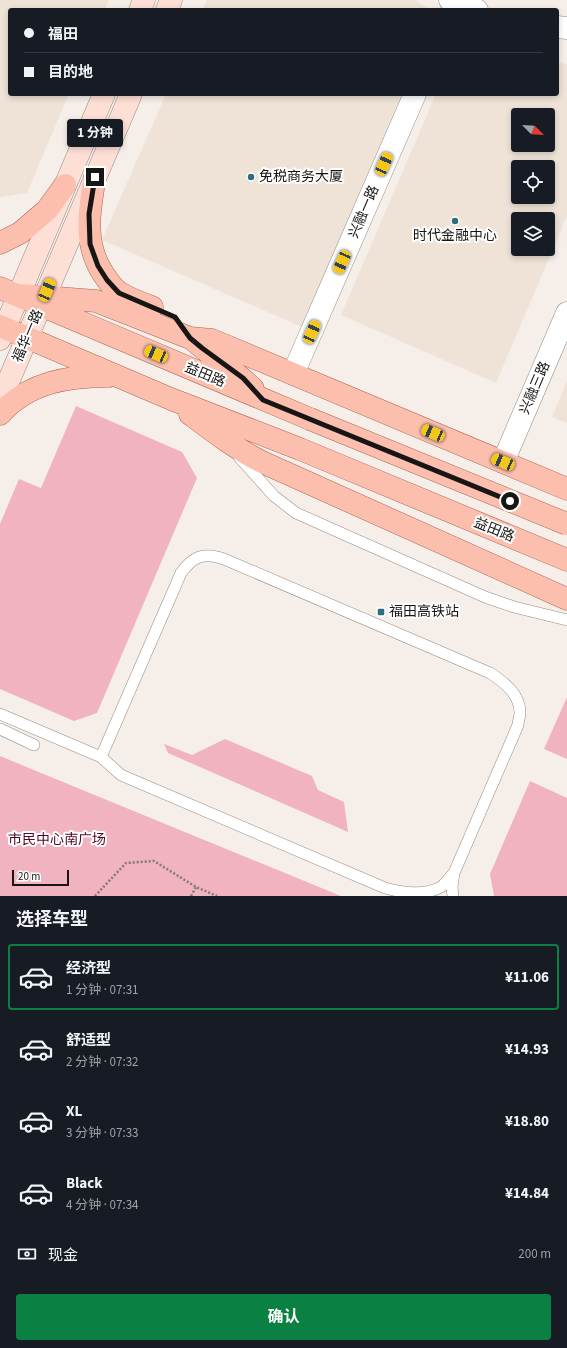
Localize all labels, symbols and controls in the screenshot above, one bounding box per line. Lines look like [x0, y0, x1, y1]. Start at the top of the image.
text: 福田 [48, 24, 78, 45]
text: 目的地 [48, 62, 93, 83]
north arrow [511, 108, 555, 152]
map controls [511, 108, 555, 256]
callout: 1 分钟 [67, 119, 123, 147]
text: 1 分钟 [77, 124, 113, 142]
car [374, 151, 394, 177]
button: locate [511, 160, 555, 204]
place label: 免税商务大厦 [259, 167, 343, 187]
route end [86, 168, 104, 186]
marker: 免税商务大厦 [246, 172, 256, 182]
street label: 兴融一路 [344, 182, 384, 242]
button: layers [511, 212, 555, 256]
marker: 时代金融中心 [450, 216, 460, 226]
place label: 时代金融中心 [413, 226, 497, 246]
car [332, 249, 352, 275]
car [37, 277, 57, 303]
street label: 福华一路 [8, 306, 48, 366]
car [302, 319, 322, 345]
car [143, 344, 169, 364]
street label: 益田路 [182, 358, 228, 392]
street label: 兴融三路 [515, 358, 555, 418]
car [420, 423, 446, 443]
car [490, 452, 516, 472]
route start [501, 492, 519, 510]
street label: 益田路 [471, 513, 517, 547]
place label: 福田高铁站 [389, 602, 459, 622]
marker: 福田高铁站 [376, 607, 386, 617]
park label: 市民中心南广场 [8, 830, 106, 850]
scale bar [12, 868, 69, 887]
text: 20 m [18, 869, 40, 884]
text: 选择车型 [16, 907, 88, 932]
text: 经济型 [66, 958, 111, 979]
icon: car [18, 959, 54, 995]
text: ¥11.06 [505, 967, 549, 988]
text: 1 分钟 · 07:31 [66, 981, 139, 999]
text: 舒适型 [66, 1030, 111, 1051]
icon: car [18, 1031, 54, 1067]
text: ¥14.93 [505, 1039, 549, 1060]
text: 2 分钟 · 07:32 [66, 1053, 139, 1071]
text: XL [66, 1101, 82, 1122]
icon: car [18, 1103, 54, 1139]
text: ¥18.80 [505, 1111, 549, 1132]
text: 3 分钟 · 07:33 [66, 1124, 139, 1142]
text: Black [66, 1173, 103, 1194]
icon: car [18, 1175, 54, 1211]
text: ¥14.84 [505, 1183, 549, 1204]
text: 4 分钟 · 07:34 [66, 1196, 139, 1214]
icon: cash [16, 1243, 38, 1265]
text: 现金 [48, 1245, 78, 1266]
text: 200 m [518, 1245, 551, 1263]
button: 确认 [16, 1294, 551, 1340]

